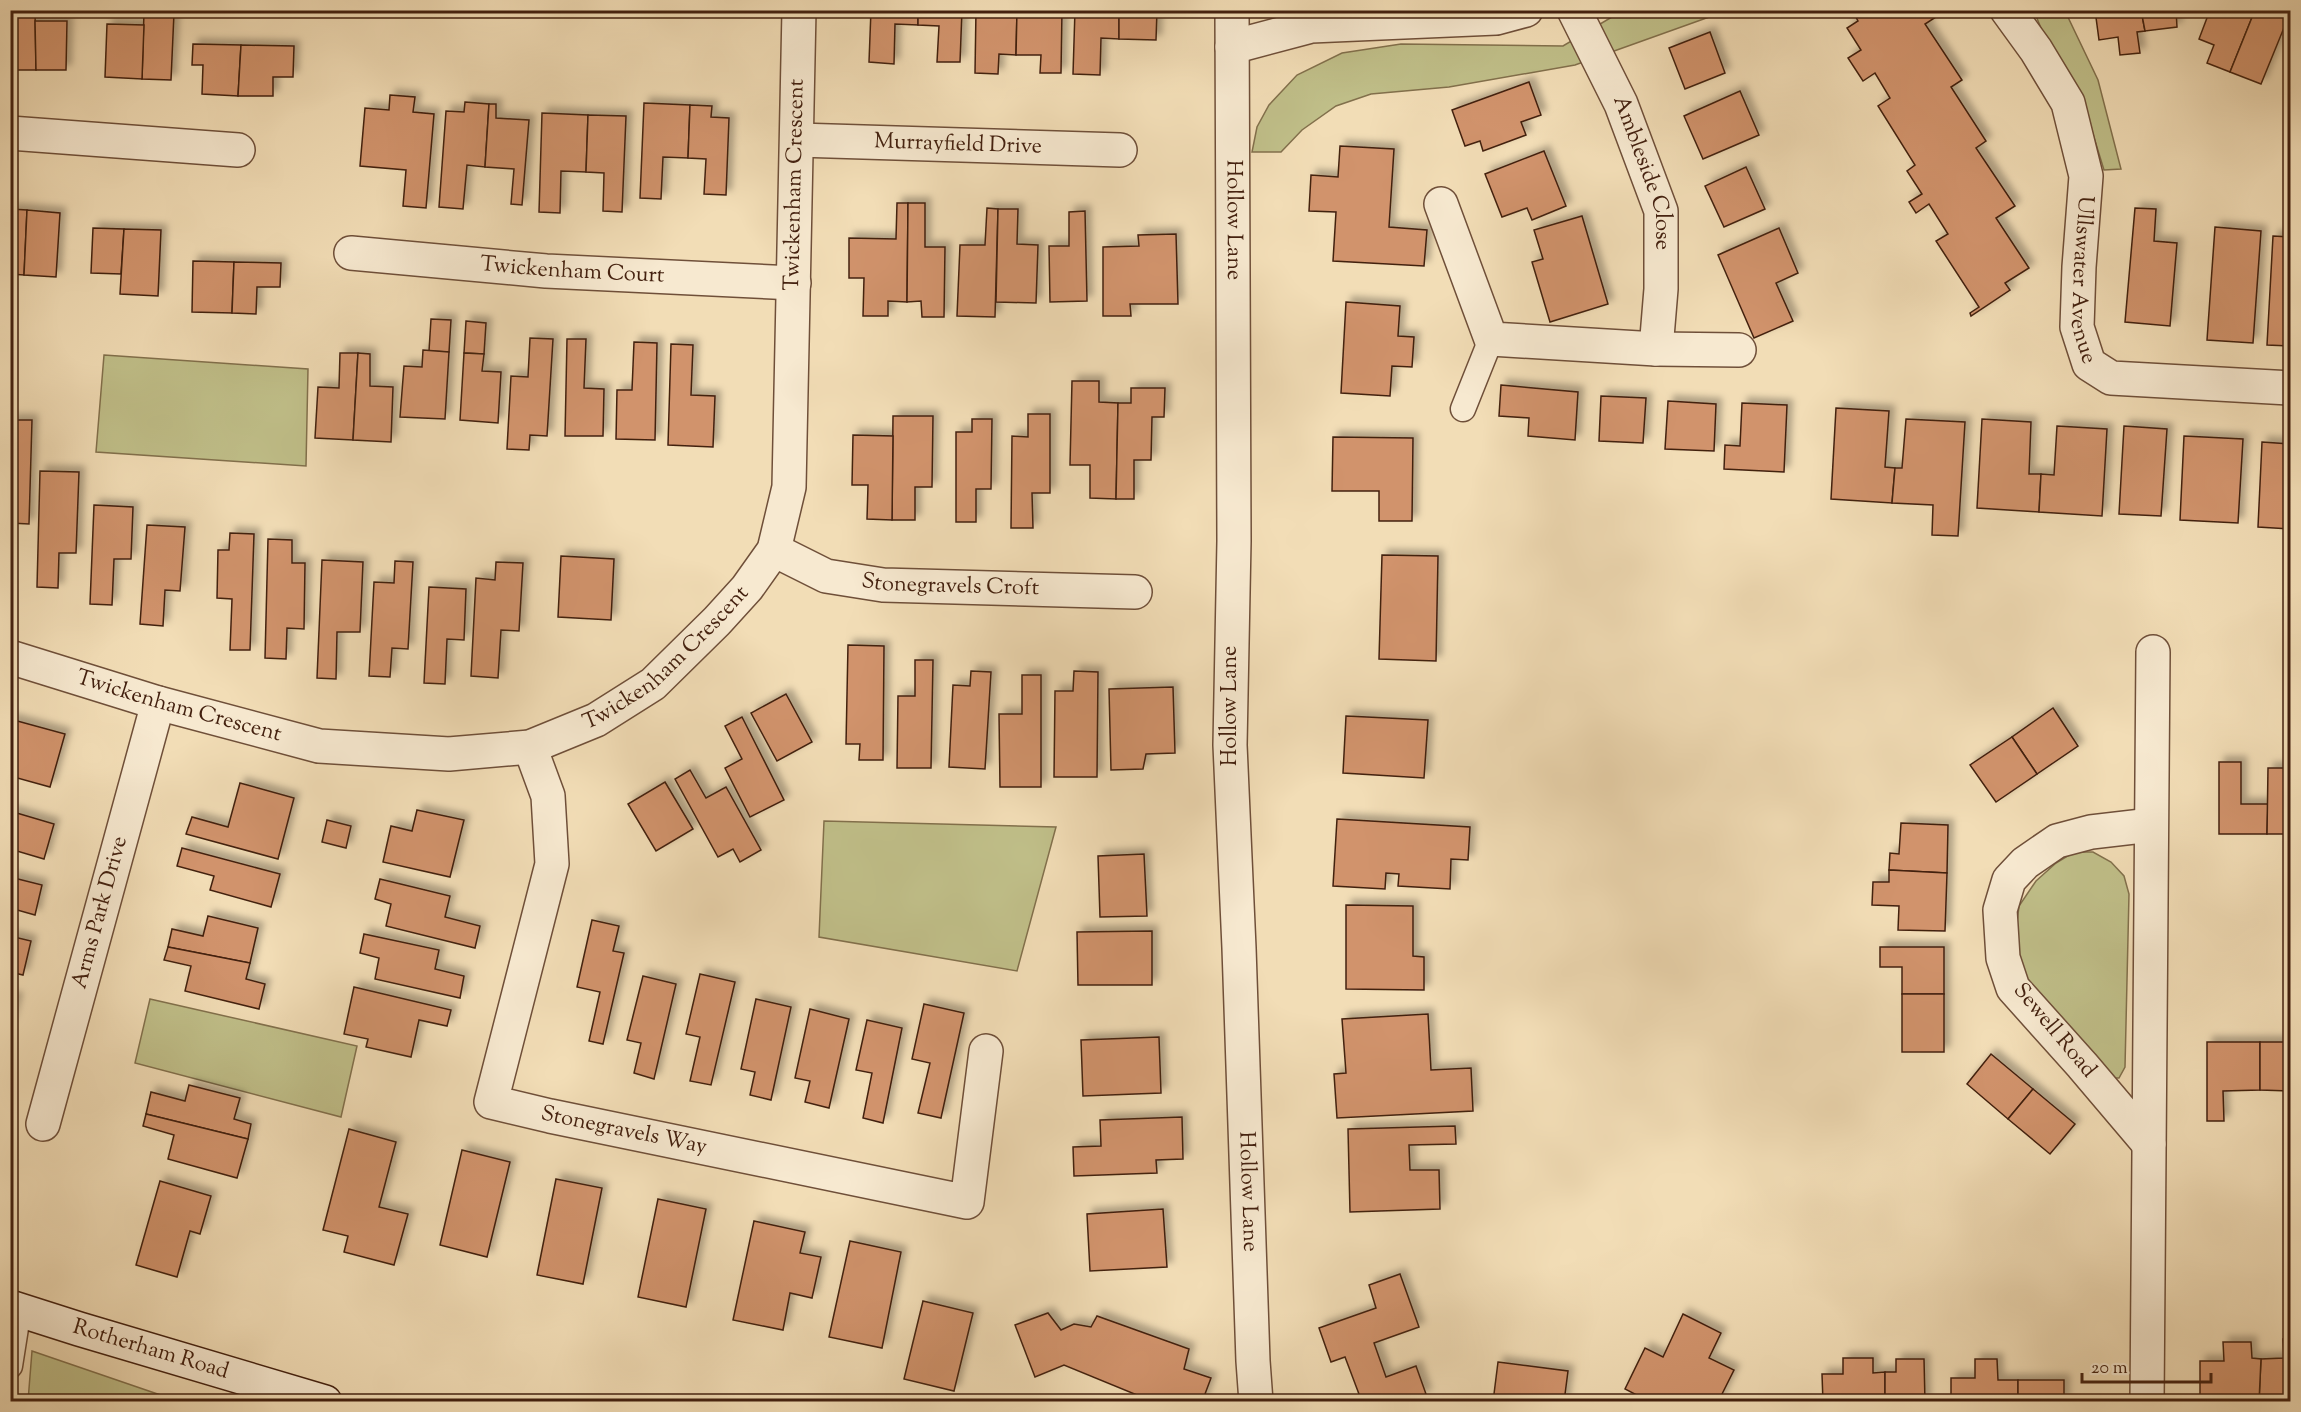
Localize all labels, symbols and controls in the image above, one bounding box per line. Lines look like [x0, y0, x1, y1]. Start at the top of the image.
street label: Twickenham Crescent [777, 78, 814, 291]
street label: Ambleside Close [1603, 91, 1677, 250]
street label: Murrayfield Drive [873, 126, 1042, 164]
street label: Hollow Lane [1217, 160, 1249, 280]
street label: Ullswater Avenue [2061, 194, 2104, 368]
street label: Twickenham Court [479, 249, 666, 293]
street label: Stonegravels Croft [859, 566, 1040, 605]
street label: Twickenham Crescent [578, 579, 758, 740]
street label: Hollow Lane [1215, 646, 1247, 766]
street label: Twickenham Crescent [72, 662, 285, 751]
street label: Arms Park Drive [65, 833, 137, 993]
street label: Sewell Road [2005, 977, 2103, 1085]
street label: Stonegravels Way [537, 1098, 710, 1164]
street label: Hollow Lane [1229, 1131, 1265, 1252]
street label: Rotherham Road [69, 1312, 232, 1388]
scale bar [2082, 1346, 2211, 1384]
text: 20 m [2091, 1356, 2128, 1382]

